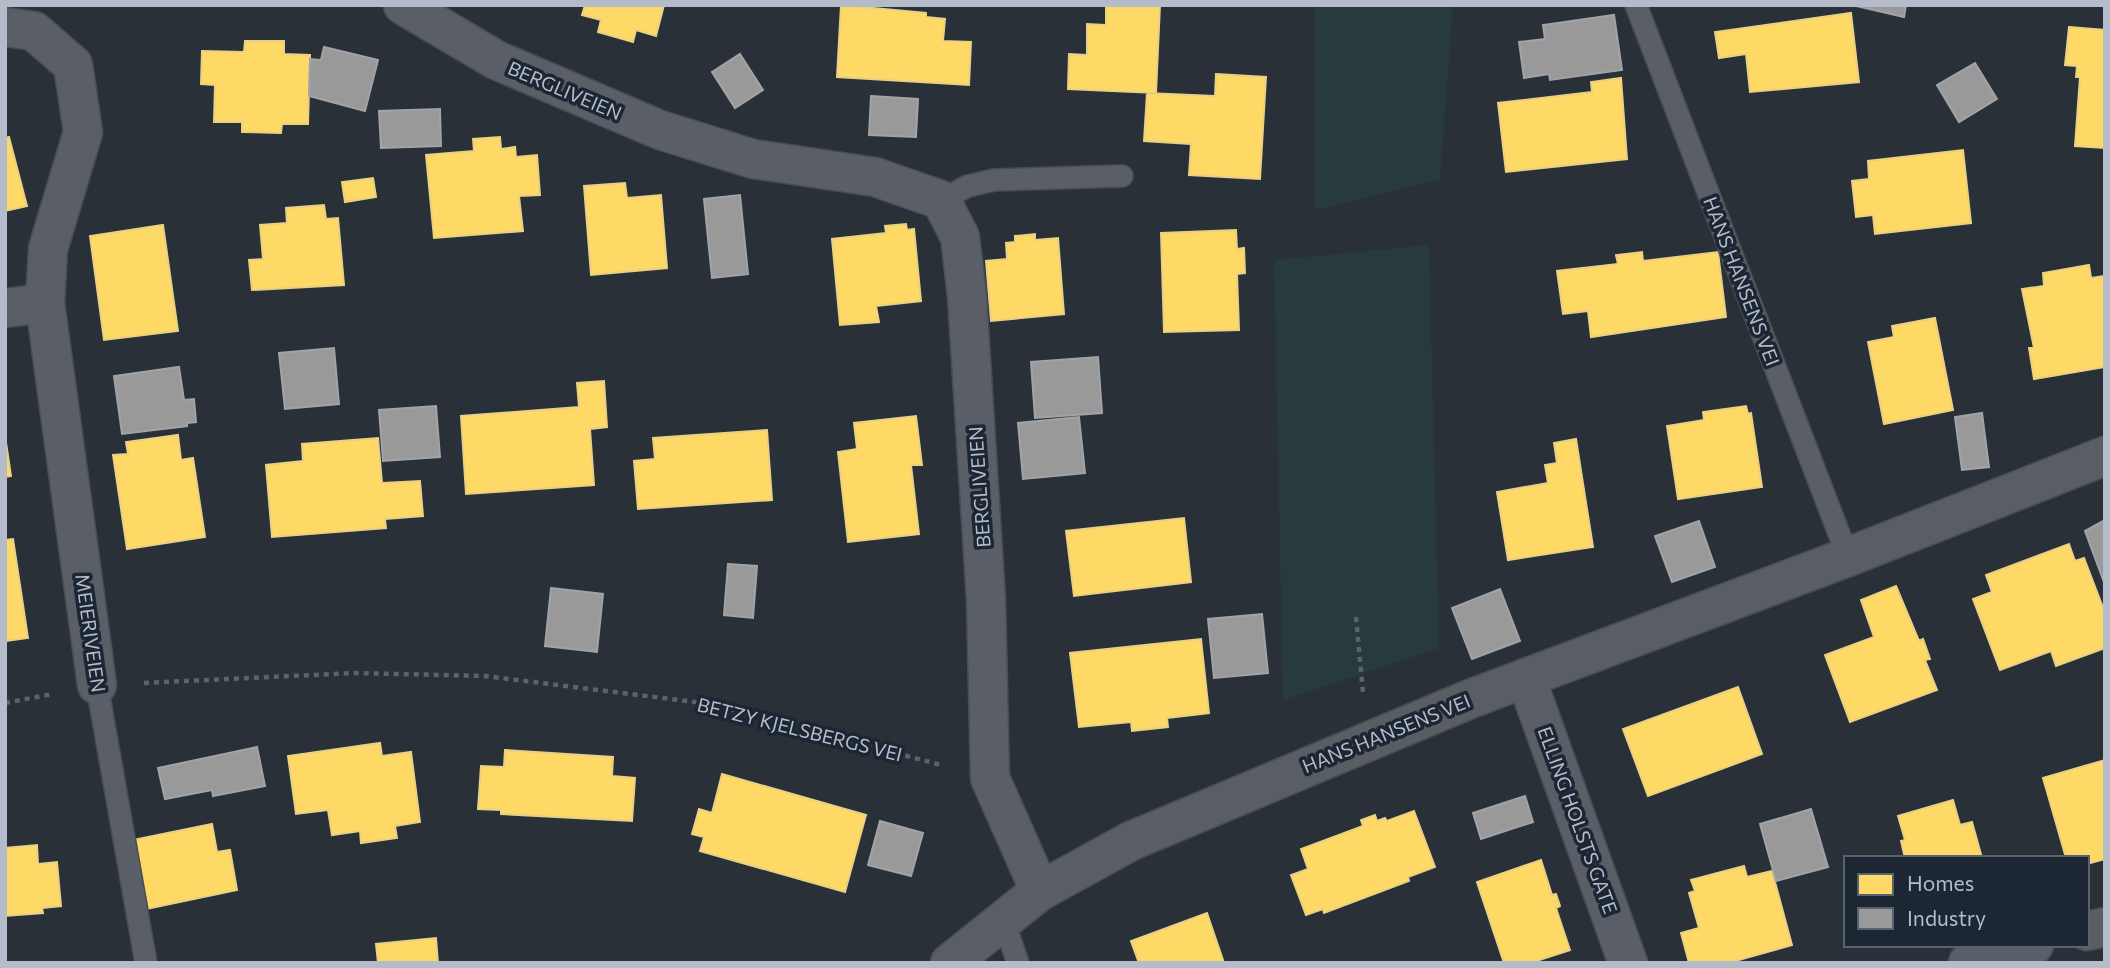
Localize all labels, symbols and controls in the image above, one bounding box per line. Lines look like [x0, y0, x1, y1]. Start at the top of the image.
street label: BERGLIVEIEN [505, 56, 625, 124]
street label: HANS HANSENS VEI [1699, 193, 1785, 369]
street label: BERGLIVEIEN [963, 426, 995, 548]
street label: MEIERIVEIEN [71, 572, 111, 694]
street label: HANS HANSENS VEI [1299, 689, 1473, 777]
street label: BETZY KJELSBERGS VEI [695, 692, 905, 766]
street label: ELLING HOLSTS GATE [1533, 723, 1623, 917]
legend [1844, 856, 2089, 947]
text: Homes [1907, 870, 1974, 895]
text: Industry [1907, 905, 1986, 930]

